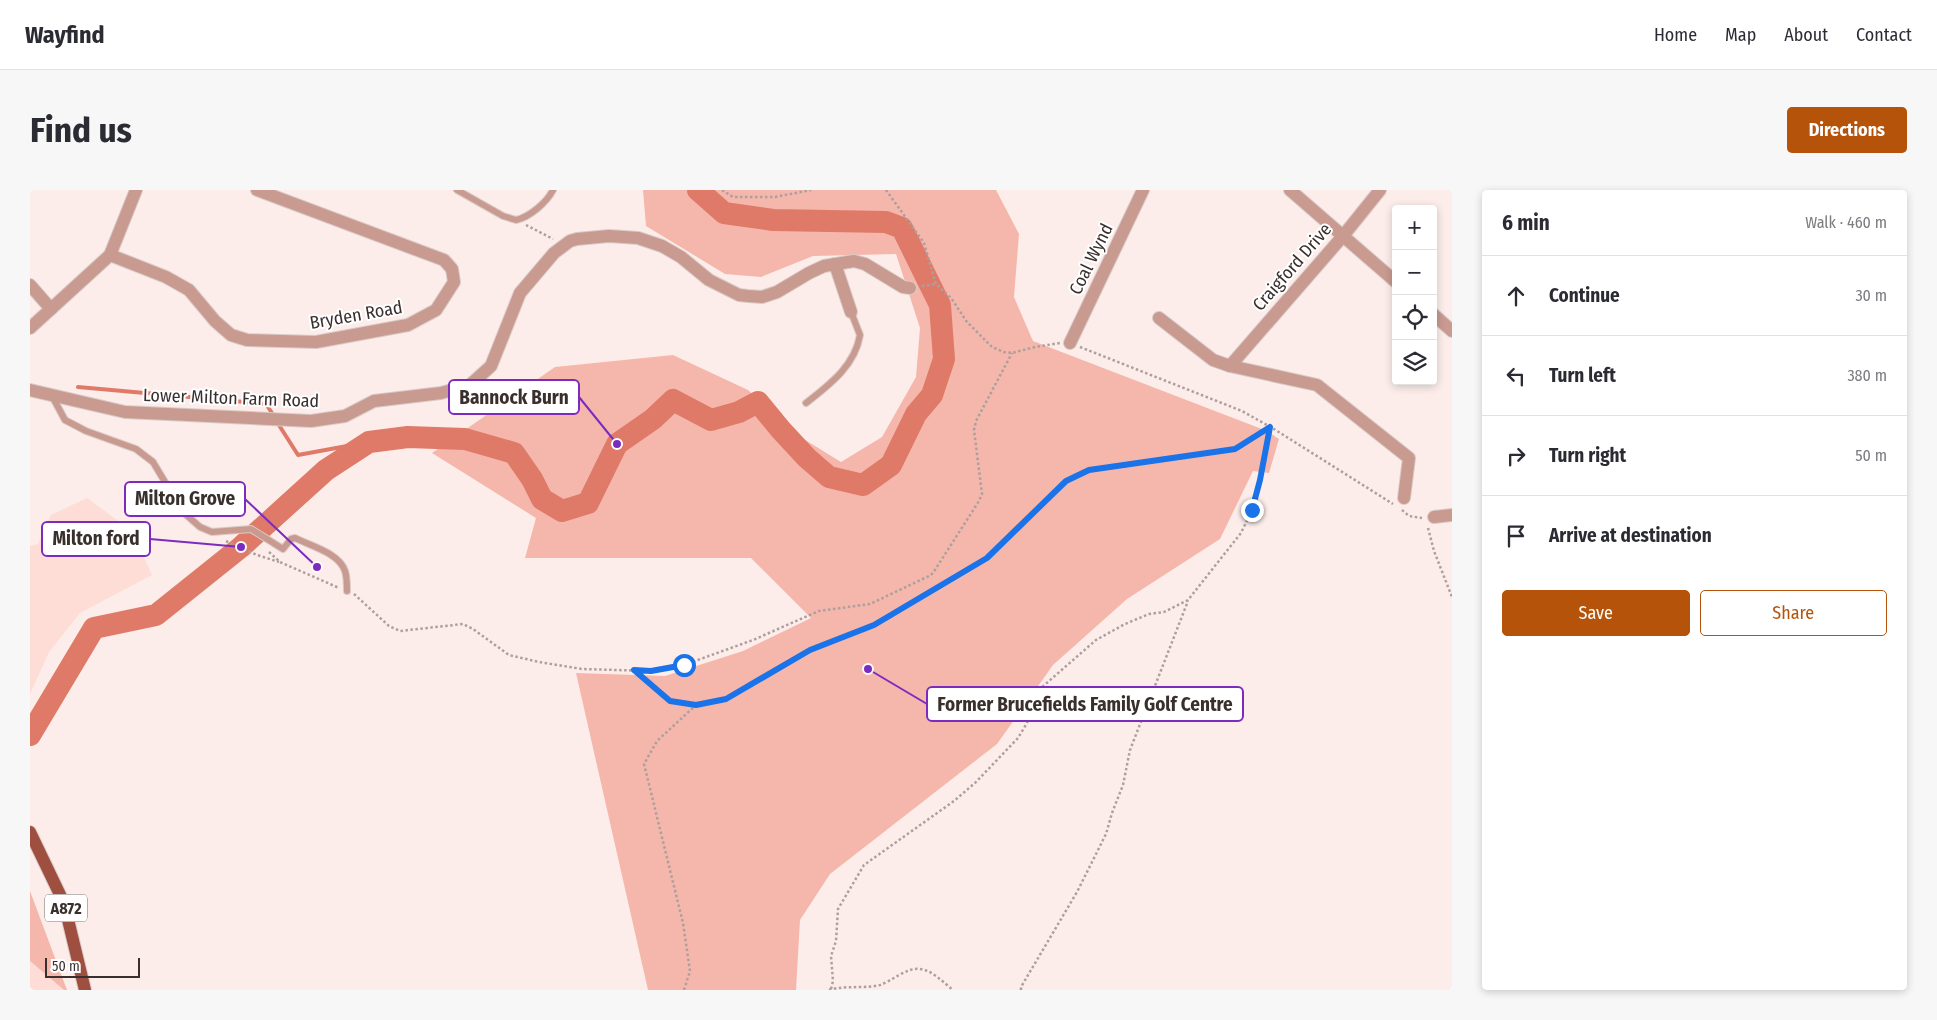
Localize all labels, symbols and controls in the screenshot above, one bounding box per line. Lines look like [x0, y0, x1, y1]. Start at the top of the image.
text: Wayfind [25, 21, 105, 49]
text: Home [1654, 24, 1697, 46]
text: Map [1725, 24, 1756, 46]
text: About [1784, 24, 1828, 46]
text: Contact [1856, 24, 1912, 46]
button: Directions [1787, 107, 1907, 153]
text: Find us [30, 109, 132, 151]
map controls [1392, 205, 1437, 385]
button: + [1392, 205, 1437, 250]
text: 6 min [1502, 210, 1550, 236]
text: Walk · 460 m [1805, 213, 1887, 232]
street label: Craigford Drive [1248, 219, 1336, 315]
street label: Coal Wynd [1064, 220, 1118, 298]
button: − [1392, 250, 1437, 295]
icon: ahead [1502, 282, 1530, 310]
text: Continue [1549, 284, 1620, 307]
text: 30 m [1855, 286, 1887, 305]
button: locate [1392, 295, 1437, 340]
street label: Bryden Road [308, 296, 404, 334]
button: layers [1392, 340, 1437, 385]
icon: left [1502, 362, 1530, 390]
text: Turn left [1549, 364, 1616, 387]
text: 380 m [1847, 366, 1887, 385]
callout: Bannock Burn [449, 380, 579, 414]
street label: Lower Milton Farm Road [142, 384, 320, 412]
text: Bannock Burn [459, 386, 569, 409]
icon: right [1502, 442, 1530, 470]
text: Turn right [1549, 444, 1626, 467]
text: 50 m [1855, 446, 1887, 465]
callout: Milton Grove [125, 482, 245, 516]
text: Milton Grove [135, 487, 235, 510]
route end [1241, 499, 1264, 522]
callout: Milton ford [42, 522, 150, 556]
icon: arrive [1502, 522, 1530, 550]
text: Arrive at destination [1549, 524, 1712, 547]
text: Milton ford [52, 527, 140, 550]
button: Save [1502, 590, 1690, 636]
button: Share [1700, 590, 1887, 636]
route start [673, 654, 696, 677]
callout: Former Brucefields Family Golf Centre [927, 687, 1243, 721]
text: Former Brucefields Family Golf Centre [937, 693, 1233, 716]
road number: A872 [45, 894, 87, 921]
scale bar [45, 955, 140, 978]
text: 50 m [52, 958, 80, 975]

